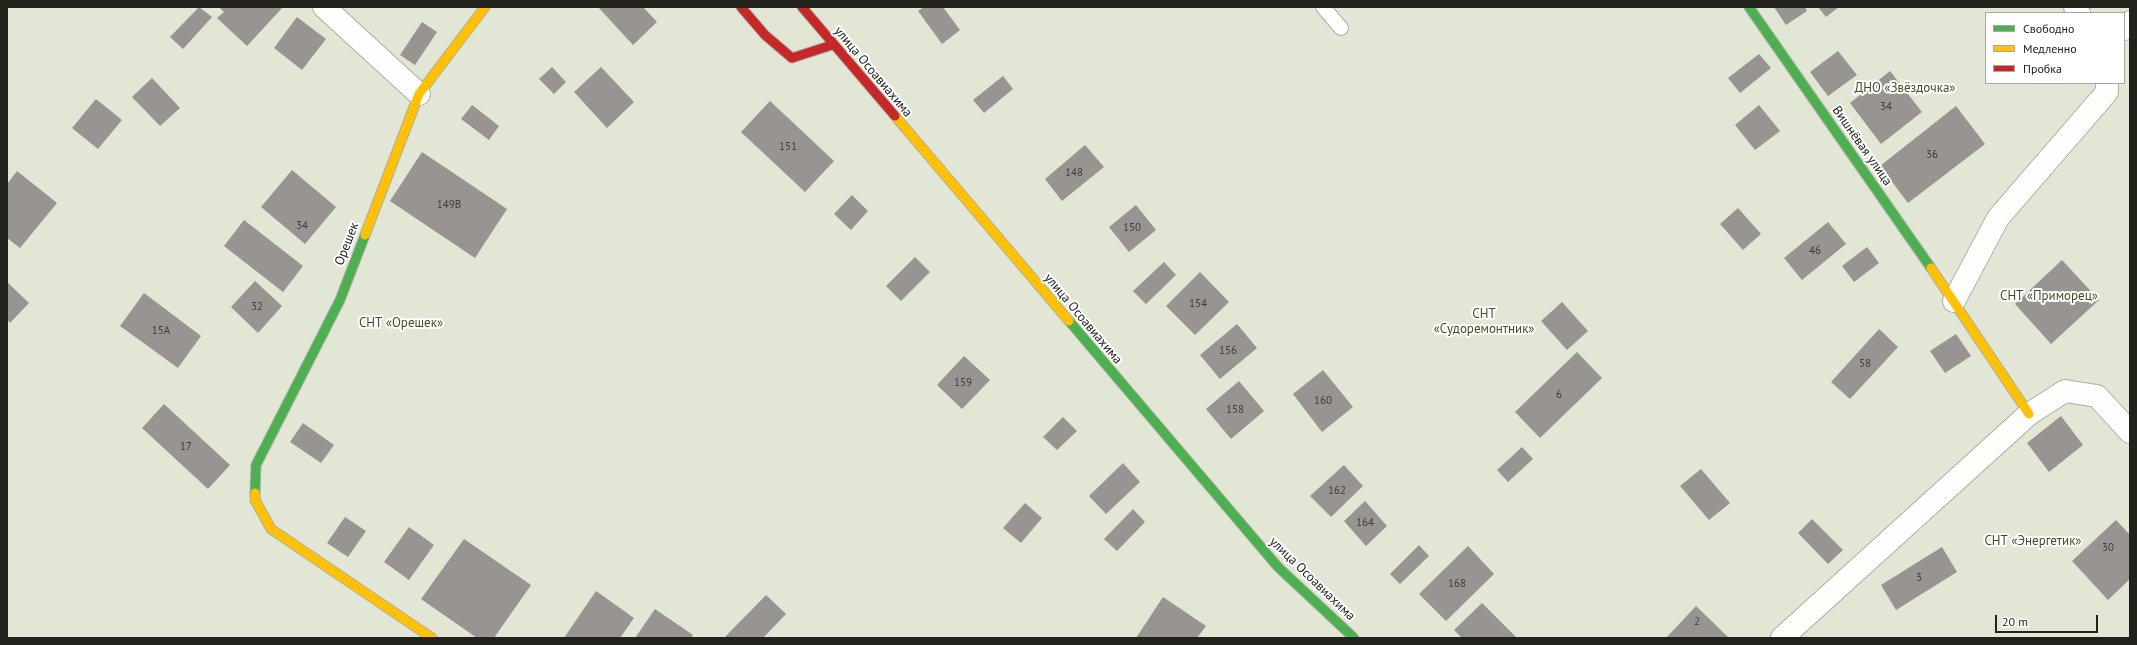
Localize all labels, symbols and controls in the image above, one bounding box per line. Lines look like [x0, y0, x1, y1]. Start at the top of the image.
legend [1985, 12, 2125, 84]
text: Свободно [2023, 21, 2074, 36]
street label: улица Осоавиахима [831, 24, 915, 120]
text: Медленно [2023, 41, 2077, 56]
text: Пробка [2023, 61, 2062, 76]
park label: ДНО «Звёздочка» [1854, 80, 1956, 96]
house number: 34 [1880, 100, 1892, 114]
street label: Вишнёвая улица [1829, 103, 1895, 189]
house number: 151 [779, 140, 797, 154]
house number: 36 [1926, 148, 1938, 162]
house number: 148 [1065, 166, 1083, 180]
house number: 149В [437, 198, 461, 212]
house number: 34 [296, 219, 308, 233]
street label: Орешек [332, 220, 362, 268]
house number: 150 [1123, 221, 1141, 235]
house number: 46 [1809, 244, 1821, 258]
street label: улица Осоавиахима [1041, 271, 1125, 367]
park label: СНТ «Приморец» [2000, 288, 2098, 304]
house number: 154 [1189, 297, 1207, 311]
house number: 32 [251, 300, 263, 314]
park label: СНТ «Судоремонтник» [1433, 306, 1535, 337]
park label: СНТ «Орешек» [359, 315, 443, 331]
house number: 15А [152, 324, 170, 338]
house number: 156 [1219, 344, 1237, 358]
house number: 58 [1859, 357, 1871, 371]
house number: 159 [954, 376, 972, 390]
house number: 6 [1556, 388, 1562, 402]
house number: 160 [1314, 394, 1332, 408]
house number: 158 [1226, 403, 1244, 417]
house number: 17 [180, 440, 192, 454]
house number: 162 [1328, 484, 1346, 498]
house number: 164 [1356, 516, 1374, 530]
park label: СНТ «Энергетик» [1984, 533, 2082, 549]
street label: улица Осоавиахима [1266, 534, 1358, 624]
house number: 30 [2102, 541, 2114, 555]
house number: 3 [1916, 571, 1922, 585]
house number: 168 [1448, 577, 1466, 591]
scale bar [1997, 607, 2100, 633]
text: 20 m [2002, 614, 2028, 629]
house number: 2 [1694, 615, 1700, 629]

